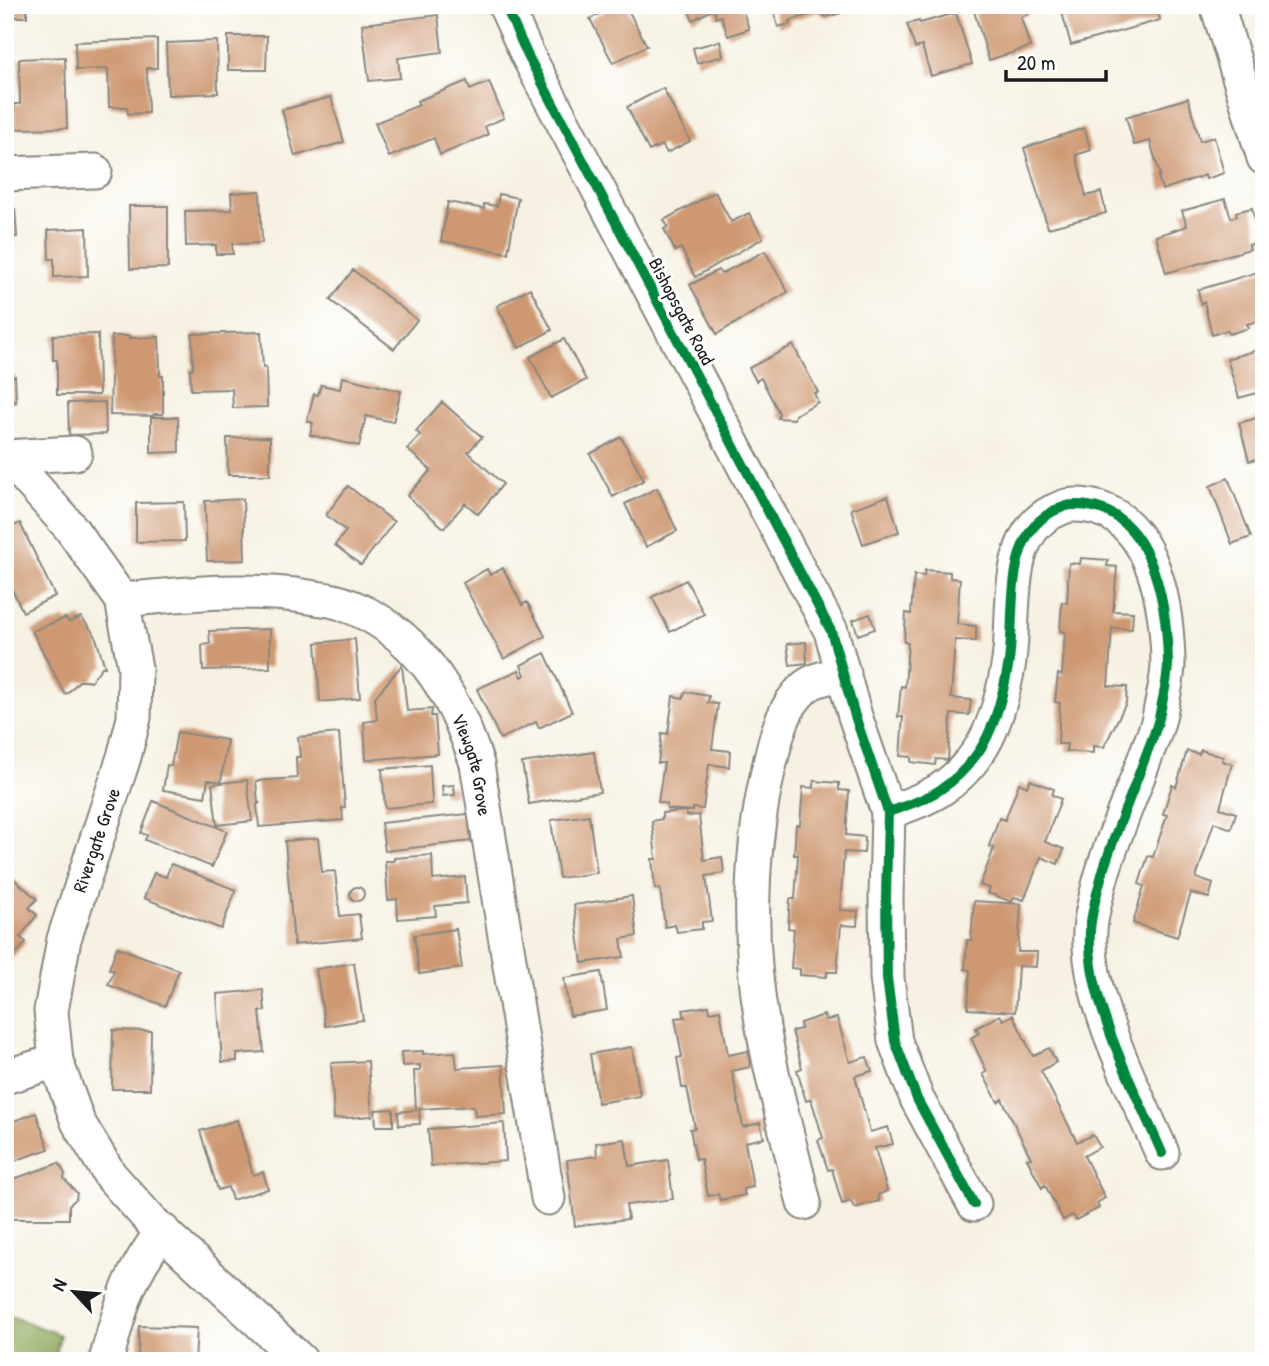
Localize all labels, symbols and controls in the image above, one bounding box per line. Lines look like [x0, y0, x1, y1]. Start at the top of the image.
scale bar [1006, 38, 1106, 82]
text: 20 m [1017, 48, 1055, 77]
street label: Bishopsgate Road [643, 253, 721, 370]
street label: Viewgate Grove [446, 709, 498, 818]
street label: Rivergate Grove [66, 784, 126, 896]
north arrow [38, 1258, 108, 1328]
text: N [45, 1274, 73, 1295]

